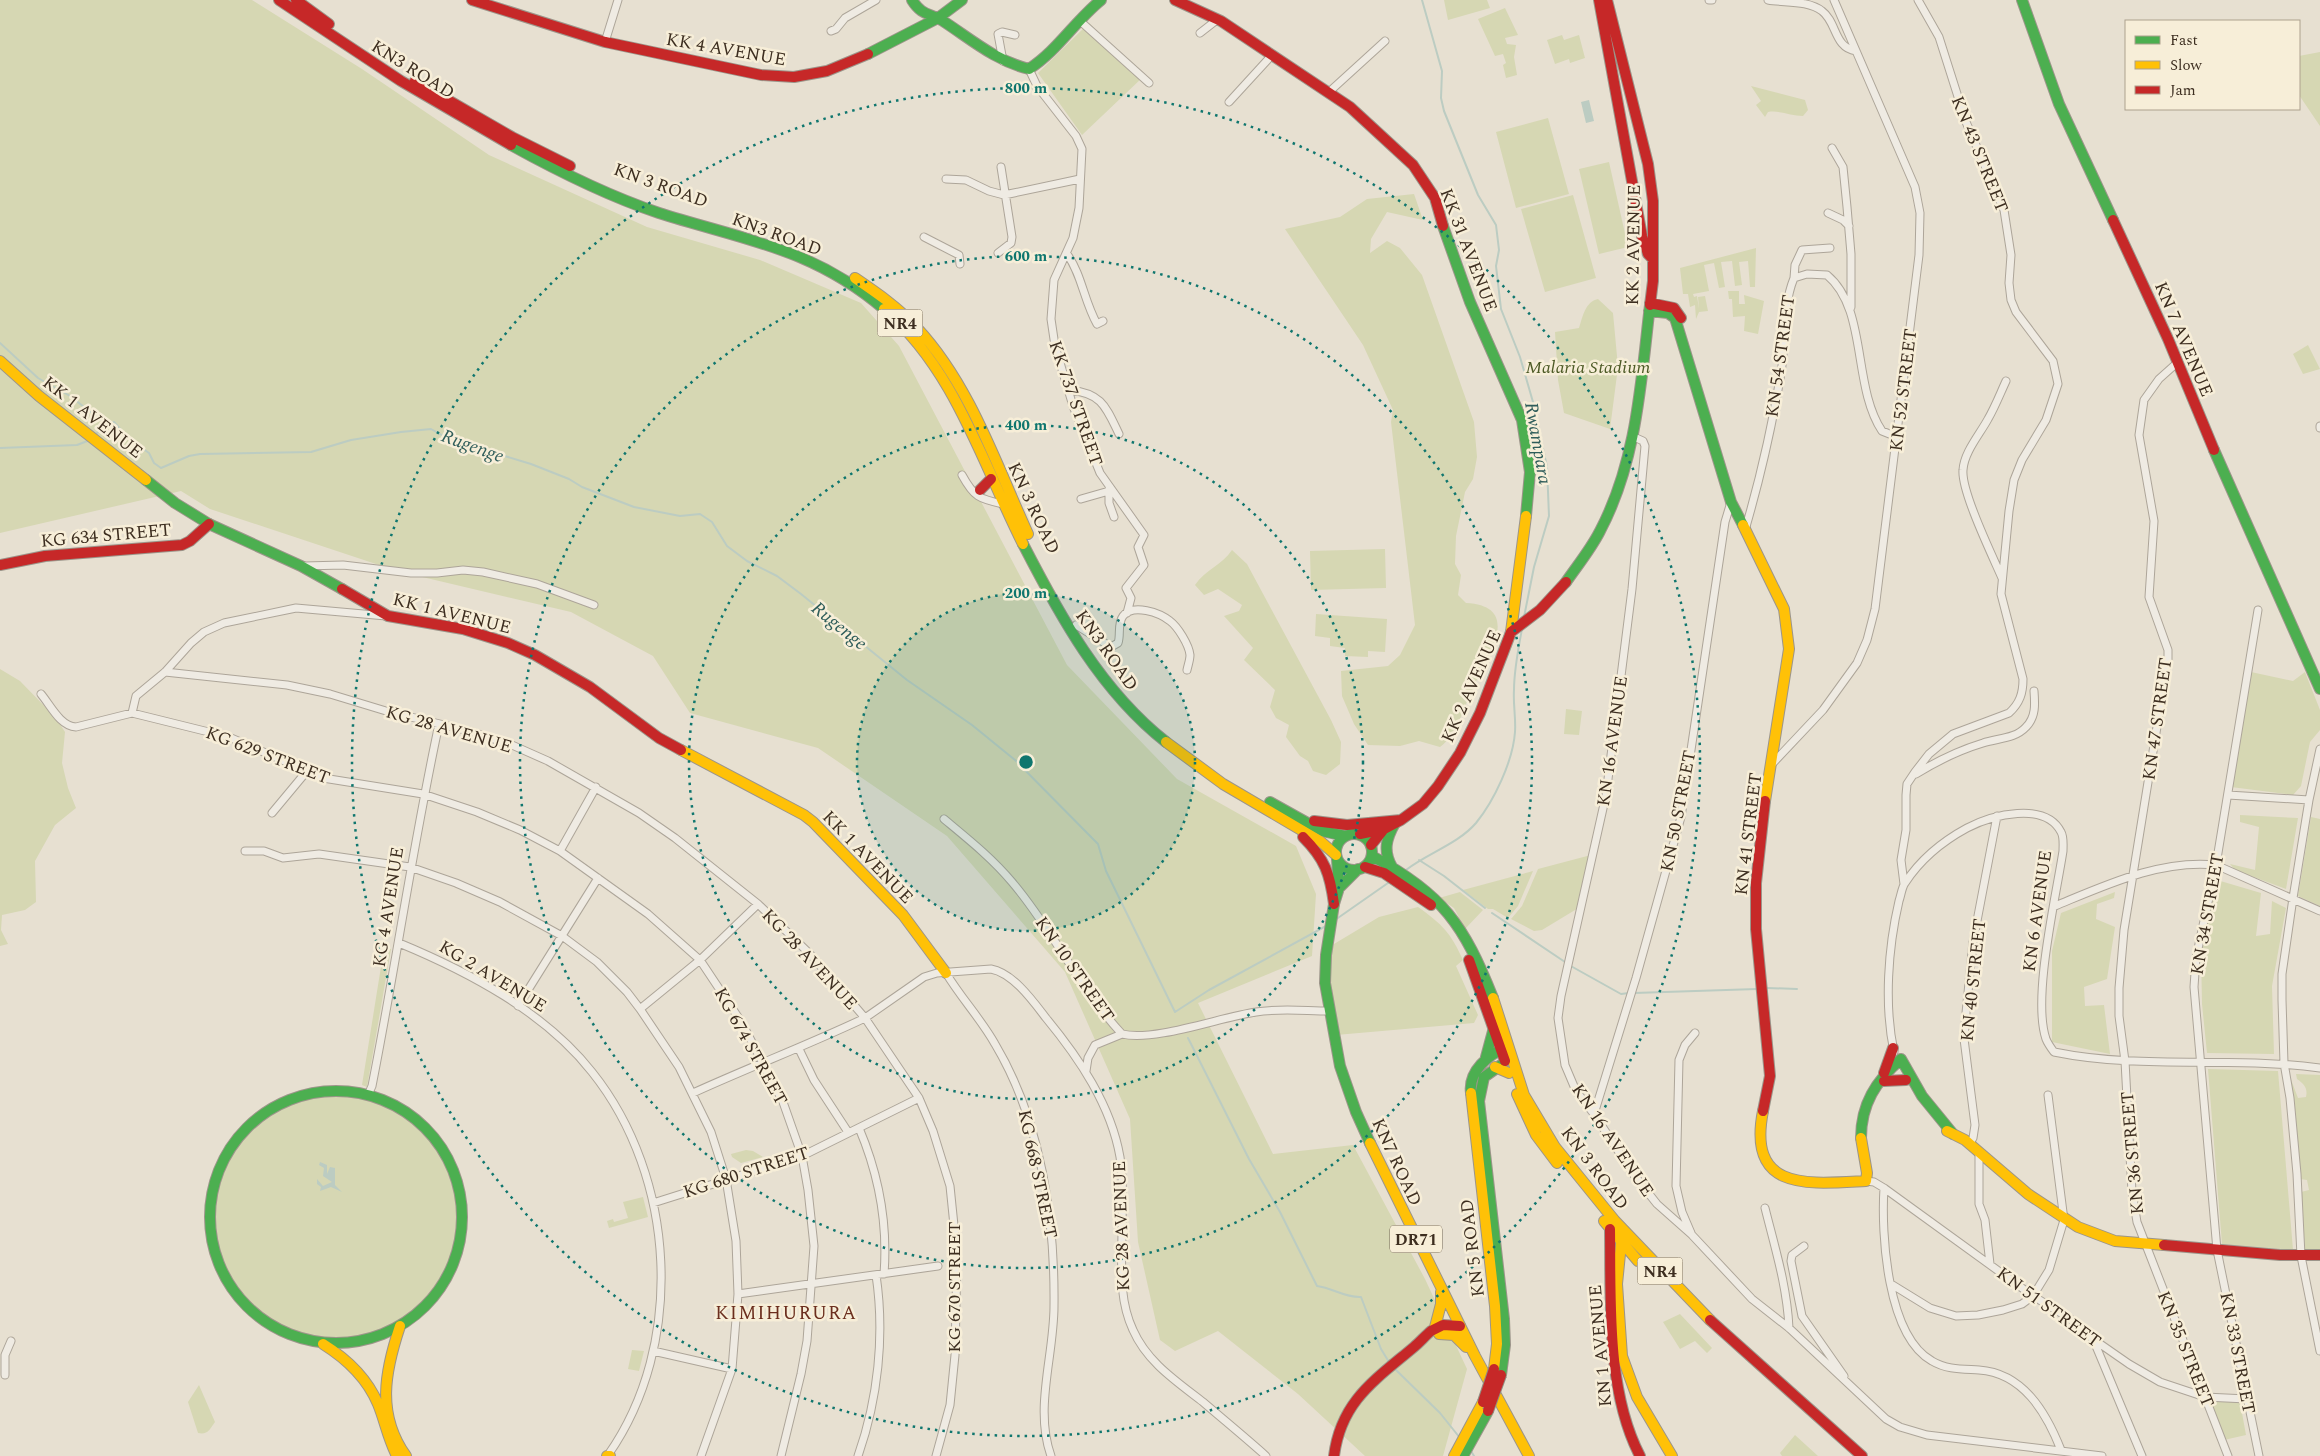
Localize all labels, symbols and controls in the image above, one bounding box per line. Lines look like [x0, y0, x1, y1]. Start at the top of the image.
legend [2125, 20, 2300, 110]
street label: KK 4 AVENUE [664, 26, 788, 73]
text: Fast [2170, 29, 2198, 52]
street label: KN3 ROAD [366, 33, 460, 106]
text: Slow [2170, 54, 2202, 77]
text: 800 m [1005, 77, 1048, 100]
text: Jam [2170, 79, 2196, 102]
street label: KN 43 STREET [1944, 92, 2015, 217]
street label: KN 3 ROAD [610, 156, 712, 215]
street label: KK 2 AVENUE [1619, 184, 1648, 306]
street label: KK 31 AVENUE [1433, 185, 1504, 316]
street label: KN3 ROAD [728, 206, 826, 263]
text: 600 m [1005, 245, 1048, 268]
street label: KN 7 AVENUE [2147, 277, 2220, 401]
street label: KN 54 STREET [1759, 293, 1802, 419]
road number: NR4 [878, 309, 922, 336]
street label: KN 52 STREET [1883, 327, 1924, 453]
street label: KK 737 STREET [1041, 337, 1110, 470]
park label: Malaria Stadium [1525, 354, 1651, 381]
street label: KK 1 AVENUE [37, 369, 149, 465]
water label: Rwampara [1516, 400, 1559, 487]
text: 400 m [1005, 414, 1048, 437]
water label: Rugenge [437, 422, 508, 471]
street label: KN 3 ROAD [1000, 458, 1067, 559]
street label: KG 634 STREET [39, 516, 173, 555]
text: 200 m [1005, 582, 1048, 605]
street label: KK 1 AVENUE [390, 586, 514, 641]
water label: Rugenge [805, 594, 873, 658]
street label: KN3 ROAD [1069, 604, 1145, 697]
street label: KK 2 AVENUE [1434, 625, 1508, 747]
street label: KN 47 STREET [2136, 656, 2179, 782]
street label: KN 16 AVENUE [1590, 674, 1635, 808]
street label: KG 28 AVENUE [382, 699, 515, 760]
street label: KG 629 STREET [202, 719, 334, 792]
street label: KN 50 STREET [1653, 748, 1704, 874]
centre of rings [1017, 753, 1035, 771]
street label: KN 41 STREET [1728, 771, 1769, 897]
street label: KK 1 AVENUE [816, 804, 919, 910]
street label: KG 4 AVENUE [366, 845, 411, 969]
street label: KN 6 AVENUE [2016, 848, 2059, 974]
street label: KN 34 STREET [2183, 851, 2232, 977]
street label: KG 28 AVENUE [755, 902, 864, 1016]
street label: KN 10 STREET [1028, 911, 1121, 1028]
street label: KN 40 STREET [1954, 917, 1993, 1043]
street label: KG 2 AVENUE [434, 934, 552, 1019]
street label: KG 674 STREET [707, 982, 794, 1110]
street label: KN 16 AVENUE [1565, 1078, 1661, 1202]
street label: KN 36 STREET [2114, 1090, 2151, 1216]
street label: KG 668 STREET [1011, 1107, 1064, 1241]
street label: KN7 ROAD [1364, 1114, 1429, 1211]
street label: KN 3 ROAD [1554, 1121, 1635, 1216]
street label: KG 680 STREET [680, 1139, 813, 1206]
street label: KG 28 AVENUE [1106, 1160, 1137, 1292]
street label: KN 5 ROAD [1453, 1197, 1492, 1299]
street label: KG 670 STREET [941, 1221, 968, 1353]
road number: DR71 [1390, 1226, 1442, 1252]
road number: NR4 [1638, 1258, 1682, 1284]
street label: KN 51 STREET [1991, 1260, 2107, 1355]
street label: KN 1 AVENUE [1582, 1284, 1619, 1408]
street label: KN 35 STREET [2150, 1287, 2221, 1412]
street label: KN 33 STREET [2212, 1290, 2263, 1416]
district label: KIMIHURURA [715, 1299, 857, 1328]

